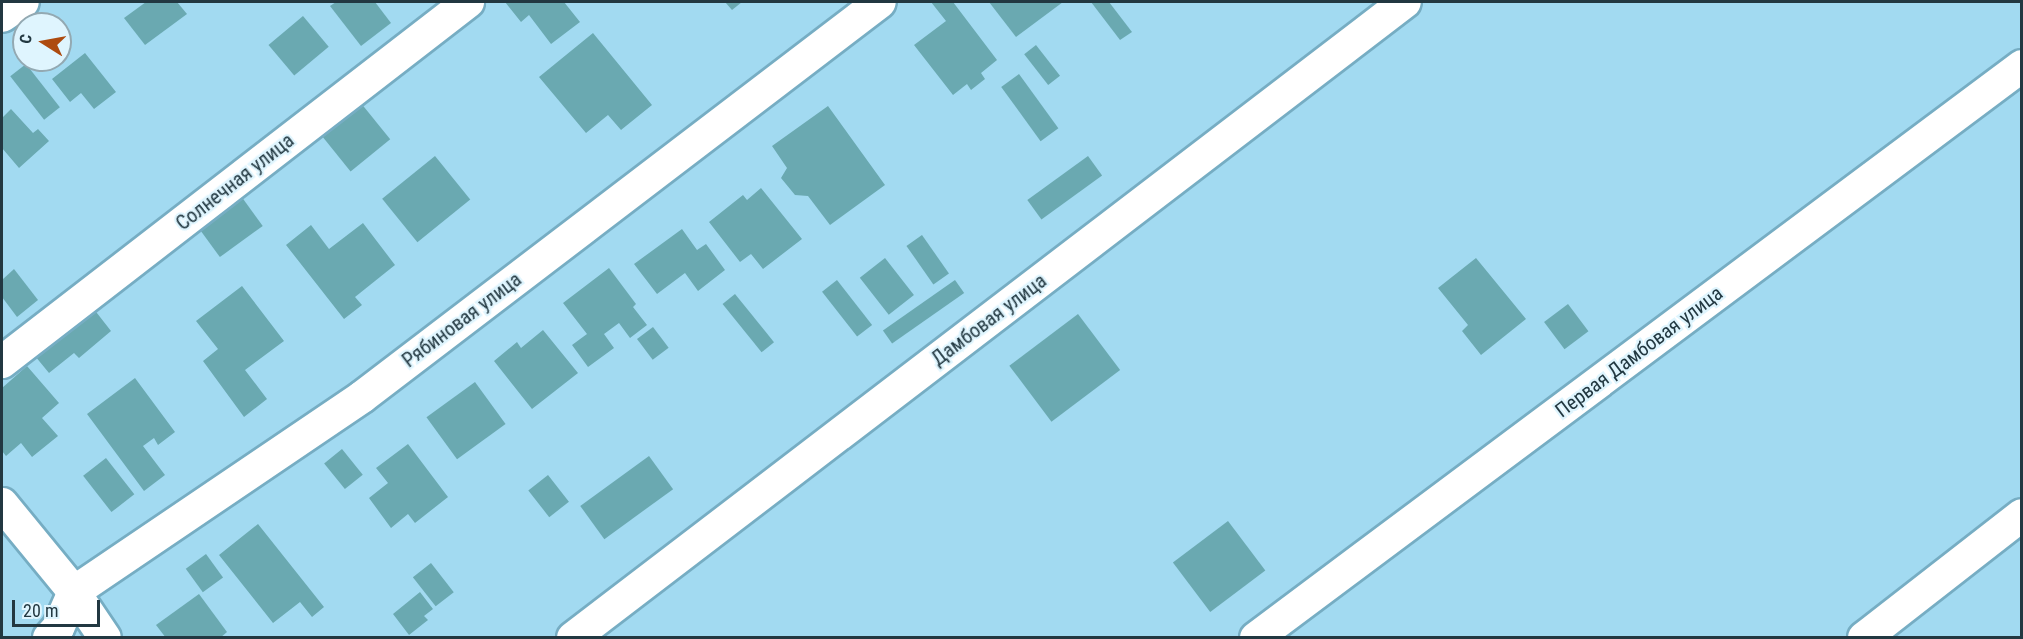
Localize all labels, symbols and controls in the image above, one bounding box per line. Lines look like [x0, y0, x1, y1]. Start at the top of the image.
north arrow [12, 12, 72, 72]
text: С [16, 33, 36, 45]
street label: Солнечная улица [171, 129, 299, 235]
street label: Рябиновая улица [398, 267, 526, 373]
street label: Дамбовая улица [927, 269, 1051, 371]
street label: Первая Дамбовая улица [1551, 281, 1727, 423]
scale bar [15, 588, 104, 626]
text: 20 m [23, 600, 58, 621]

